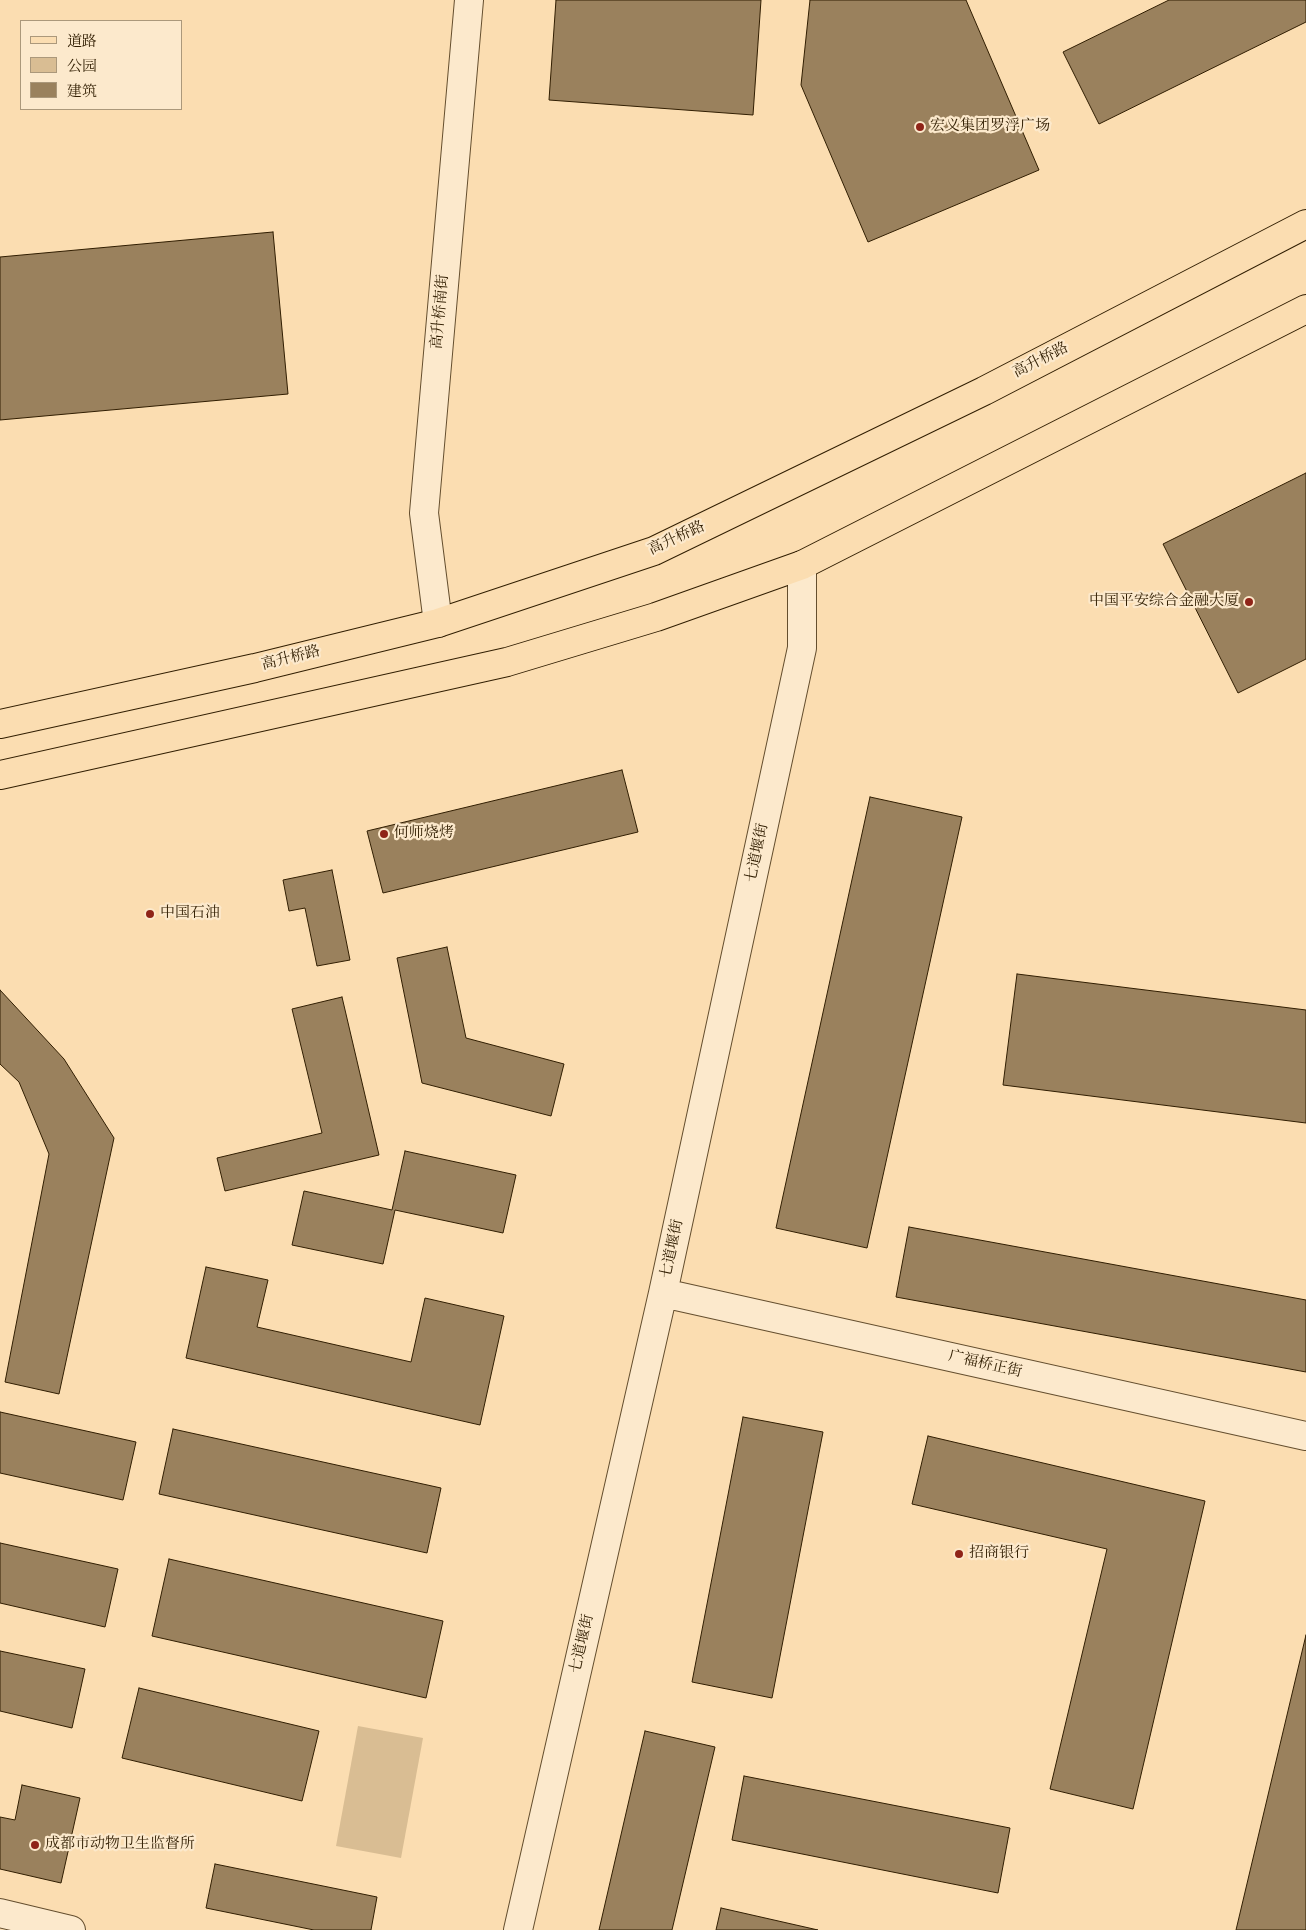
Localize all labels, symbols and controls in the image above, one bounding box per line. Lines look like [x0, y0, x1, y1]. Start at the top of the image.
legend [20, 20, 182, 110]
text: 道路 [67, 32, 97, 51]
text: 公园 [67, 57, 97, 76]
text: 建筑 [67, 82, 97, 101]
place label: 宏义集团罗浮广场 [930, 118, 1050, 136]
marker: 宏义集团罗浮广场 [914, 121, 926, 133]
street label: 高升桥南街 [429, 274, 453, 350]
street label: 高升桥路 [1010, 339, 1072, 383]
street label: 高升桥路 [646, 518, 708, 560]
place label: 中国平安综合金融大厦 [1089, 593, 1239, 611]
marker: 中国平安综合金融大厦 [1243, 596, 1255, 608]
street label: 高升桥路 [260, 643, 322, 675]
street label: 七道堰街 [743, 822, 773, 884]
place label: 何师烧烤 [394, 825, 454, 843]
marker: 何师烧烤 [378, 828, 390, 840]
place label: 中国石油 [160, 905, 220, 923]
marker: 中国石油 [144, 908, 156, 920]
street label: 七道堰街 [658, 1218, 688, 1280]
street label: 广福桥正街 [946, 1348, 1024, 1382]
place label: 招商银行 [969, 1545, 1029, 1563]
marker: 招商银行 [953, 1548, 965, 1560]
street label: 七道堰街 [567, 1613, 599, 1675]
place label: 成都市动物卫生监督所 [45, 1836, 195, 1854]
marker: 成都市动物卫生监督所 [29, 1839, 41, 1851]

